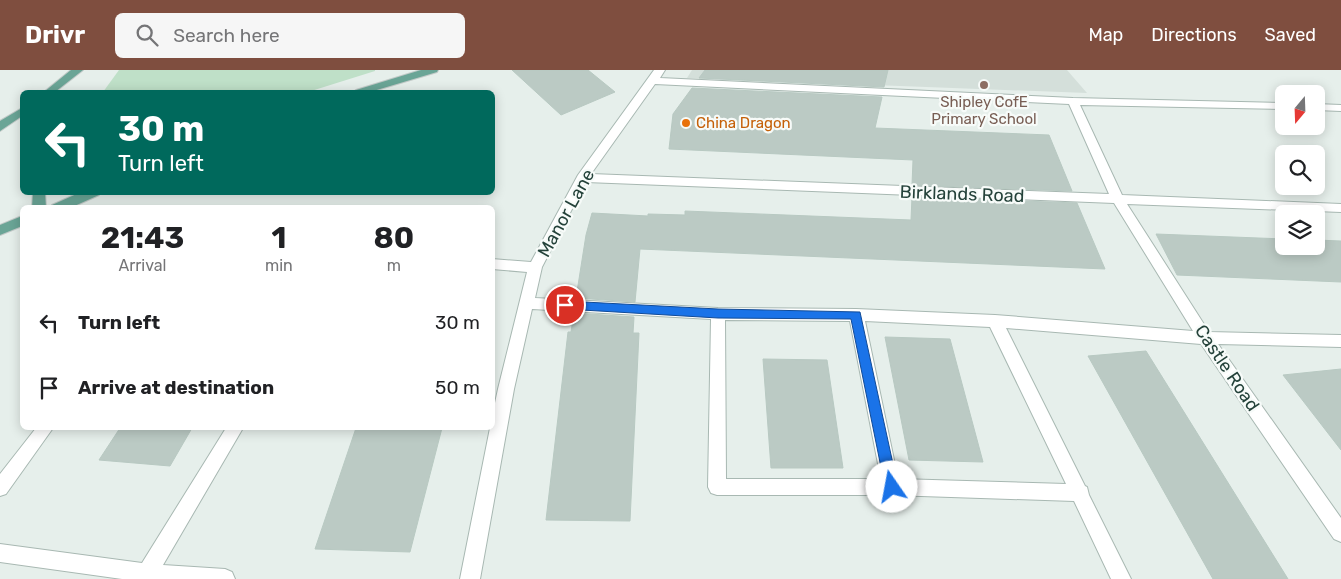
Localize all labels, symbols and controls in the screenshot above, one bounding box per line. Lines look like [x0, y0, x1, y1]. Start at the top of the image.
search box [115, 13, 465, 58]
text: Drivr [25, 21, 85, 49]
icon: search [133, 21, 161, 49]
text: Search here [173, 24, 280, 47]
text: Map [1088, 24, 1123, 46]
text: Directions [1151, 24, 1237, 46]
text: Saved [1265, 24, 1316, 46]
marker: Shipley CofE Primary School [978, 79, 990, 91]
north arrow [1275, 85, 1325, 135]
map controls [1275, 85, 1325, 255]
place label: Shipley CofE Primary School [931, 93, 1037, 128]
text: 30 m [118, 108, 204, 150]
icon: left [35, 110, 100, 175]
place label: China Dragon [696, 114, 791, 132]
marker: China Dragon [680, 117, 692, 129]
button: search [1275, 145, 1325, 195]
text: Turn left [118, 150, 204, 177]
street label: Manor Lane [533, 165, 599, 261]
street label: Birklands Road [899, 181, 1025, 207]
button: layers [1275, 205, 1325, 255]
text: 21:43 [101, 220, 184, 256]
text: 1 [271, 220, 286, 256]
text: 80 [373, 220, 414, 256]
text: Arrival [118, 256, 166, 275]
text: min [265, 256, 293, 275]
text: m [387, 256, 401, 275]
pin [544, 284, 586, 326]
icon: arrive [551, 291, 579, 319]
icon: left [35, 309, 63, 337]
text: Turn left [78, 311, 160, 334]
text: 30 m [435, 311, 480, 334]
street label: Castle Road [1190, 321, 1264, 415]
icon: arrive [35, 374, 63, 402]
text: Arrive at destination [78, 376, 274, 399]
text: 50 m [435, 376, 480, 399]
position arrow [865, 460, 917, 512]

